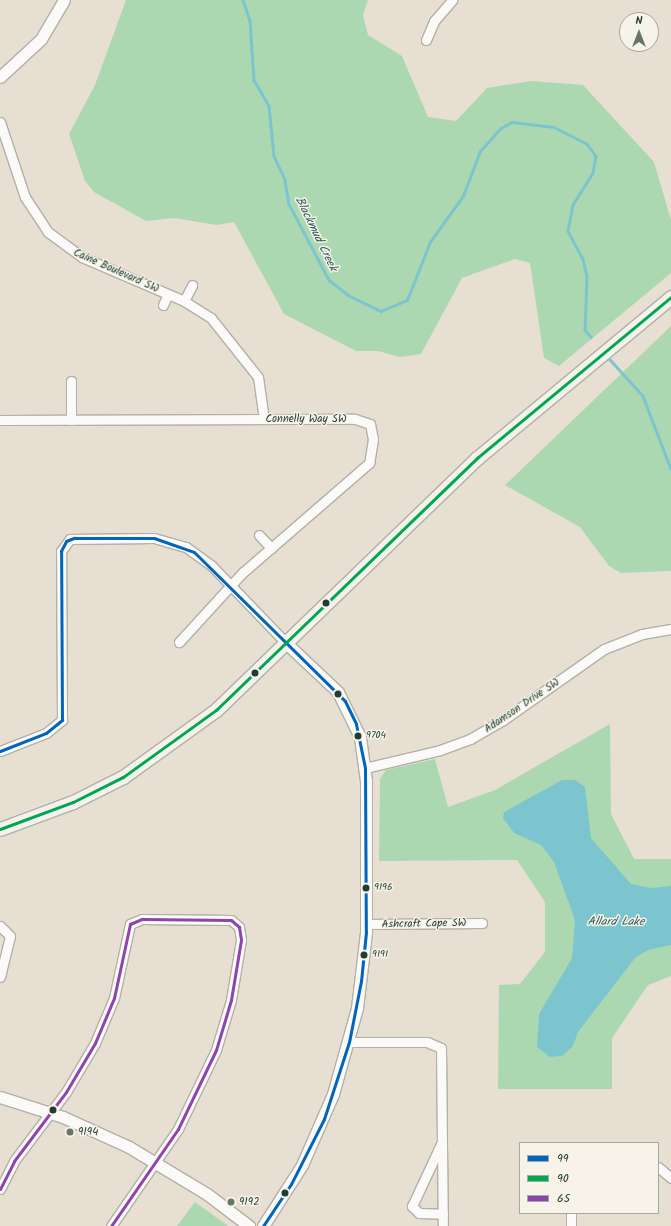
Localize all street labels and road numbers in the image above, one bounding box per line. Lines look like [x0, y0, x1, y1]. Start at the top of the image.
street label: Caine Boulevard SW [71, 246, 161, 296]
street label: Connelly Way SW [266, 412, 346, 426]
street label: Adamson Drive SW [482, 676, 562, 736]
street label: Ashcraft Cape SW [382, 917, 466, 931]

